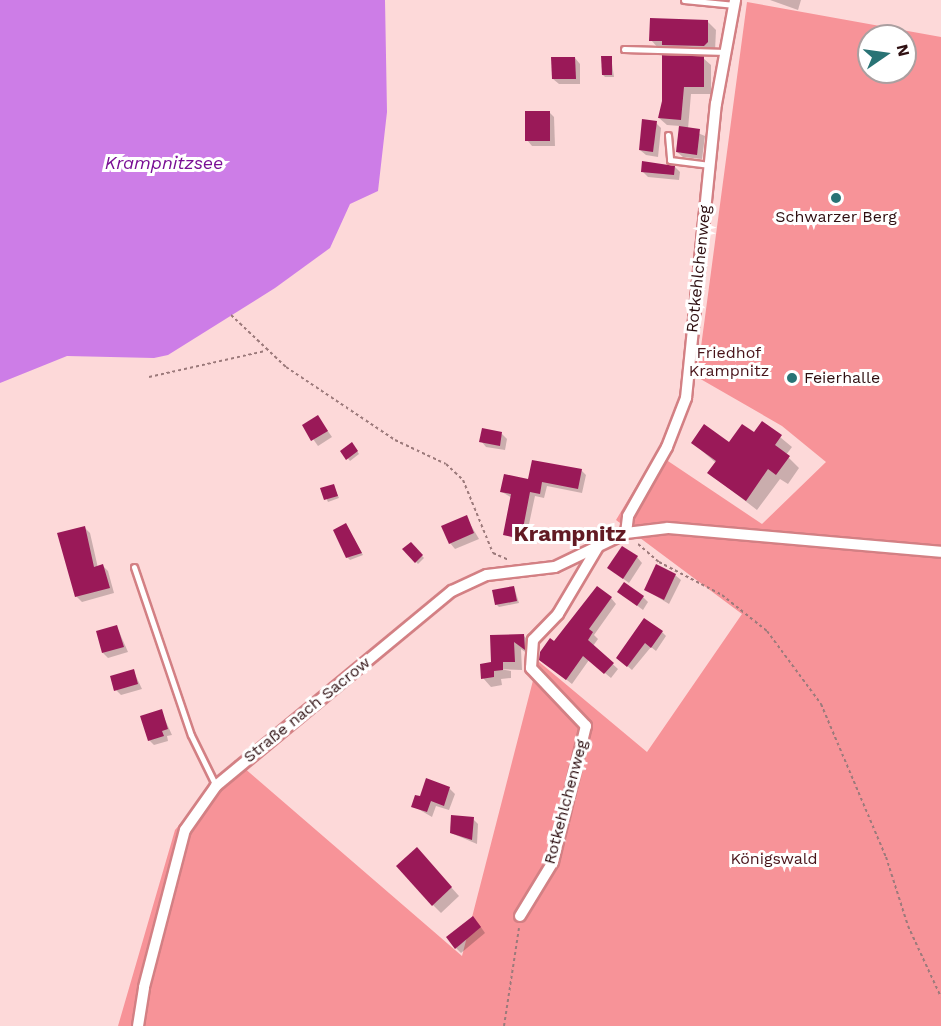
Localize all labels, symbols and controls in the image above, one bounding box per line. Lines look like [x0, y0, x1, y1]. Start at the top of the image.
north arrow [857, 24, 917, 84]
text: N [892, 42, 914, 58]
water label: Krampnitzsee [105, 152, 223, 174]
marker: Schwarzer Berg [829, 191, 843, 205]
street label: Rotkehlchenweg [683, 204, 715, 334]
place label: Schwarzer Berg [775, 207, 897, 227]
park label: Friedhof Krampnitz [689, 343, 769, 381]
place label: Feierhalle [804, 368, 880, 388]
marker: Feierhalle [785, 371, 799, 385]
district label: Krampnitz [514, 521, 626, 547]
street label: Straße nach Sacrow [240, 653, 374, 767]
street label: Rotkehlchenweg [540, 738, 592, 866]
park label: Königswald [730, 849, 818, 869]

